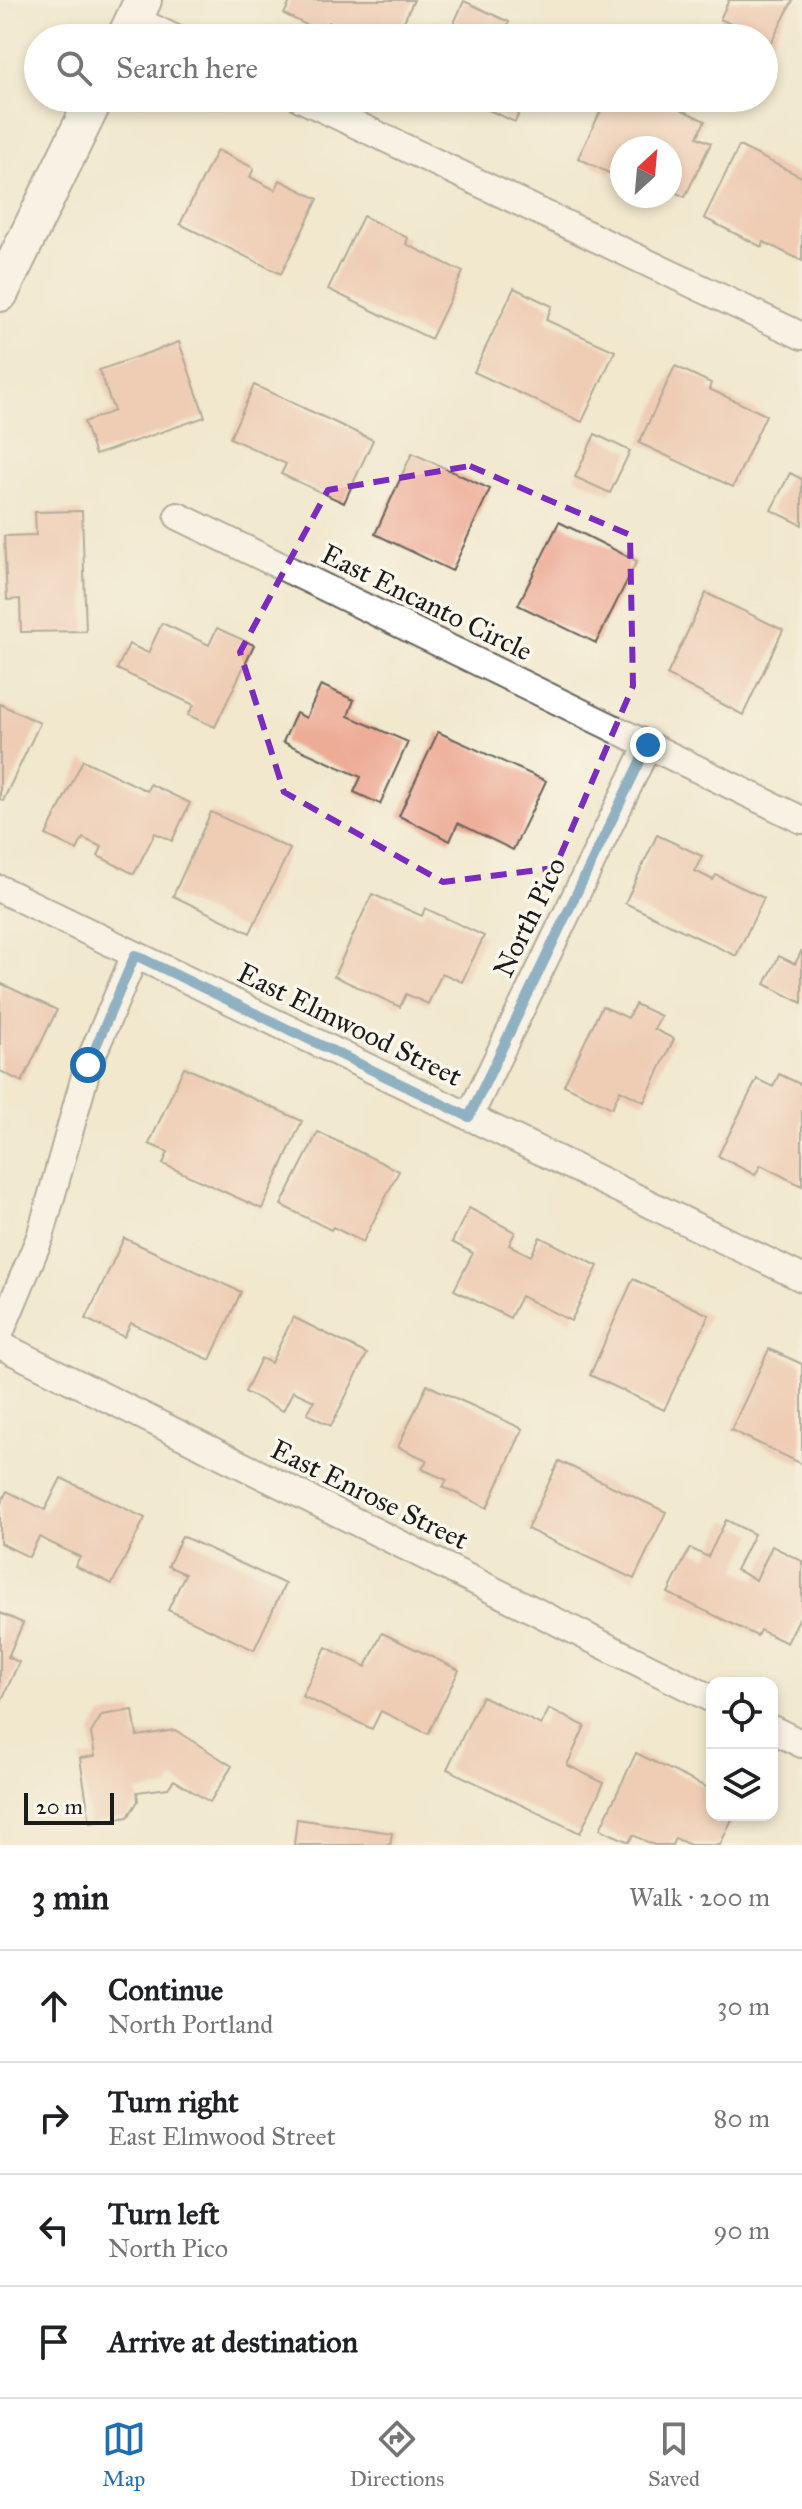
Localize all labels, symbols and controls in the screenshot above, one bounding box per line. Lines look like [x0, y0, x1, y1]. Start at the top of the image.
search box [24, 24, 778, 112]
icon: search [52, 46, 96, 90]
text: Search here [116, 50, 258, 86]
north arrow [610, 136, 682, 208]
street label: East Encanto Circle [316, 536, 538, 669]
route end [630, 727, 666, 763]
street label: North Pico [485, 851, 574, 983]
street label: East Elmwood Street [232, 955, 468, 1094]
route start [70, 1047, 106, 1083]
street label: East Enrose Street [265, 1432, 474, 1557]
map controls [706, 1677, 778, 1821]
button: locate [706, 1677, 778, 1749]
button: layers [706, 1749, 778, 1821]
scale bar [24, 1789, 114, 1825]
text: 20 m [36, 1793, 83, 1820]
text: 3 min [32, 1877, 109, 1918]
text: Walk · 200 m [629, 1881, 770, 1913]
text: Continue [108, 1972, 223, 2008]
icon: ahead [32, 1984, 76, 2028]
text: 30 m [717, 1990, 770, 2022]
text: North Portland [108, 2008, 273, 2040]
text: Turn right [108, 2084, 239, 2120]
icon: right [32, 2096, 76, 2140]
text: 80 m [714, 2102, 770, 2134]
text: East Elmwood Street [108, 2120, 336, 2152]
text: Turn left [108, 2196, 219, 2232]
icon: left [32, 2208, 76, 2252]
text: 90 m [713, 2214, 770, 2246]
text: North Pico [108, 2232, 228, 2264]
icon: arrive [32, 2320, 76, 2364]
text: Arrive at destination [108, 2324, 358, 2360]
tab: Map [102, 2417, 146, 2492]
tab: Directions [349, 2417, 444, 2492]
tab: Saved [648, 2417, 700, 2492]

